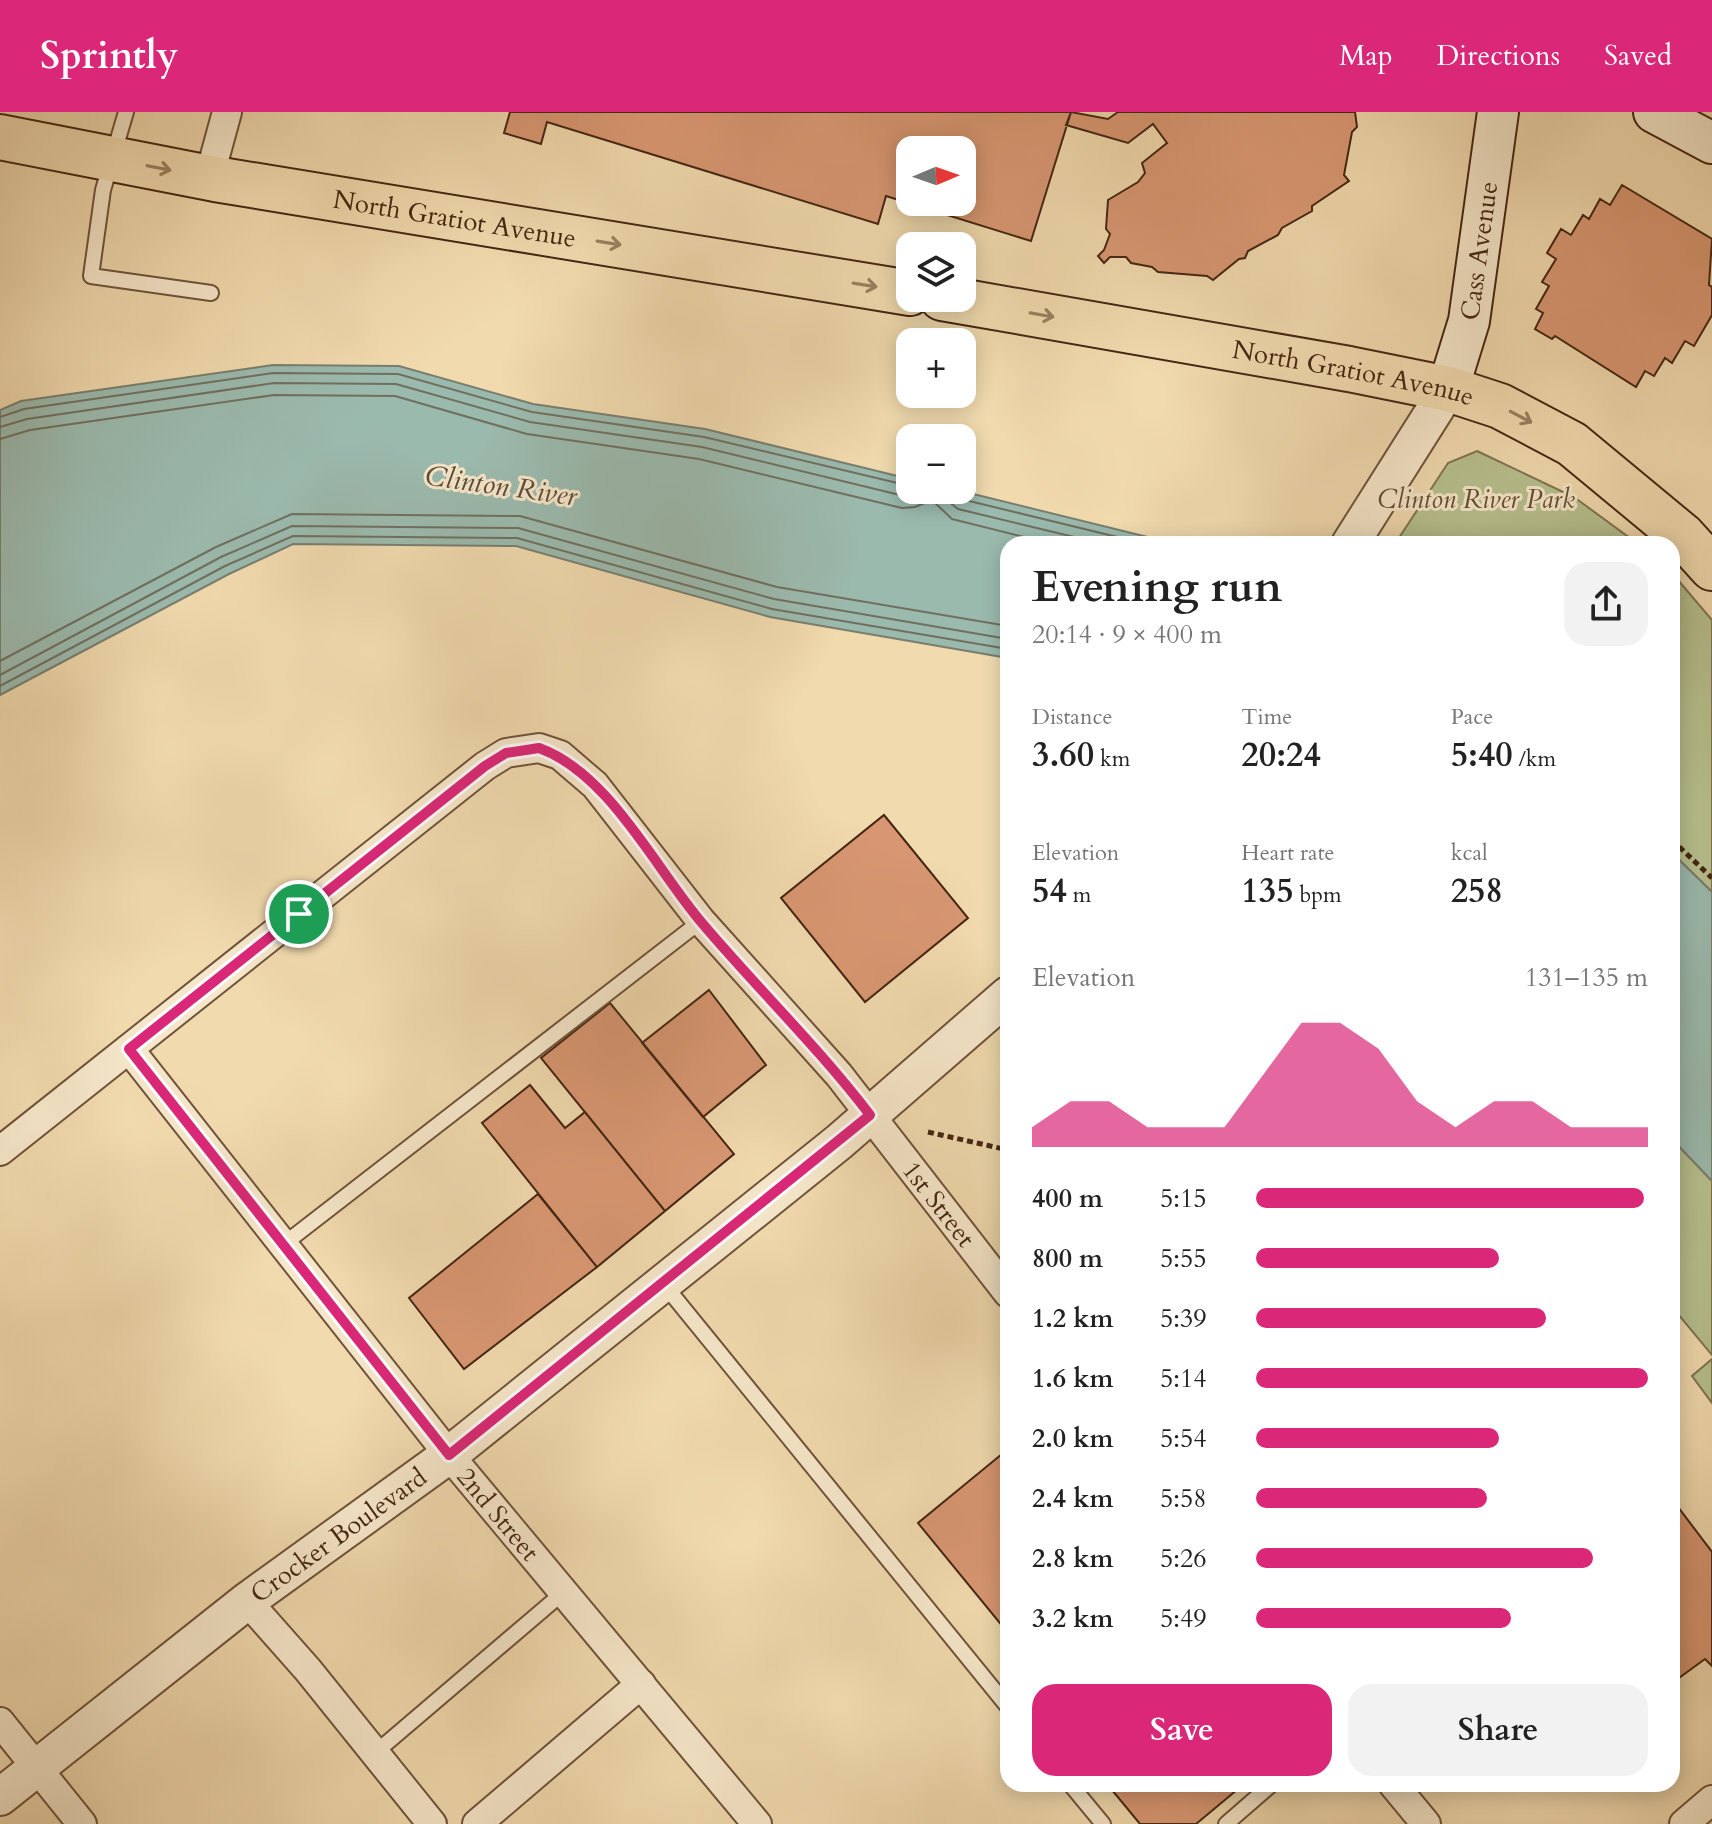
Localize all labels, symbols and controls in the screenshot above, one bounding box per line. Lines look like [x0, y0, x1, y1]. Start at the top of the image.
text: Sprintly [40, 30, 178, 82]
text: Map [1339, 37, 1393, 75]
text: Directions [1437, 37, 1560, 75]
text: Saved [1604, 37, 1672, 75]
north arrow [896, 136, 976, 216]
map controls [896, 136, 976, 504]
one-way arrow [146, 161, 171, 176]
street label: Cass Avenue [1452, 179, 1506, 323]
street label: North Gratiot Avenue [331, 182, 579, 256]
button: layers [896, 232, 976, 312]
one-way arrow [596, 237, 621, 252]
one-way arrow [852, 279, 878, 294]
one-way arrow [1029, 309, 1055, 324]
button: + [896, 328, 976, 408]
street label: North Gratiot Avenue [1230, 332, 1479, 414]
one-way arrow [1509, 409, 1532, 425]
button: − [896, 424, 976, 504]
water label: Clinton River [423, 457, 580, 516]
park label: Clinton River Park [1377, 482, 1575, 517]
text: Evening run [1032, 557, 1282, 617]
button: share [1564, 562, 1648, 646]
text: 20:14 · 9 × 400 m [1032, 617, 1222, 652]
text: Distance [1032, 702, 1112, 732]
text: Time [1241, 702, 1292, 732]
text: Pace [1451, 702, 1493, 732]
text: 3.60 [1032, 732, 1094, 778]
text: 20:24 [1241, 732, 1321, 778]
text: 5:40 [1451, 732, 1513, 778]
text: km [1094, 744, 1130, 774]
text: /km [1513, 744, 1556, 774]
text: Elevation [1032, 838, 1119, 868]
text: Heart rate [1241, 838, 1335, 868]
text: kcal [1451, 838, 1488, 868]
text: 54 [1032, 868, 1067, 914]
text: 135 [1241, 868, 1294, 914]
text: 258 [1451, 868, 1503, 914]
pin [265, 880, 333, 948]
text: m [1067, 880, 1091, 910]
text: bpm [1294, 880, 1342, 910]
icon: arrive [277, 892, 321, 936]
text: Elevation [1032, 960, 1135, 995]
text: 131–135 m [1525, 960, 1648, 995]
street label: 1st Street [894, 1154, 983, 1254]
text: 400 m [1032, 1181, 1103, 1216]
text: 5:15 [1160, 1181, 1207, 1216]
text: 800 m [1032, 1241, 1103, 1276]
text: 5:55 [1160, 1241, 1207, 1276]
text: 1.2 km [1032, 1301, 1113, 1336]
text: 5:39 [1160, 1301, 1207, 1336]
text: 1.6 km [1032, 1361, 1113, 1396]
text: 5:14 [1160, 1361, 1207, 1396]
text: 2.0 km [1032, 1421, 1113, 1456]
text: 5:54 [1160, 1421, 1207, 1456]
street label: Crocker Boulevard [243, 1460, 434, 1611]
street label: 2nd Street [449, 1460, 547, 1568]
text: 2.4 km [1032, 1481, 1113, 1516]
text: 5:58 [1160, 1481, 1207, 1516]
text: 2.8 km [1032, 1541, 1113, 1576]
text: 5:26 [1160, 1541, 1207, 1576]
text: 3.2 km [1032, 1601, 1113, 1636]
text: 5:49 [1160, 1601, 1207, 1636]
button: Save [1032, 1684, 1332, 1776]
button: Share [1348, 1684, 1648, 1776]

